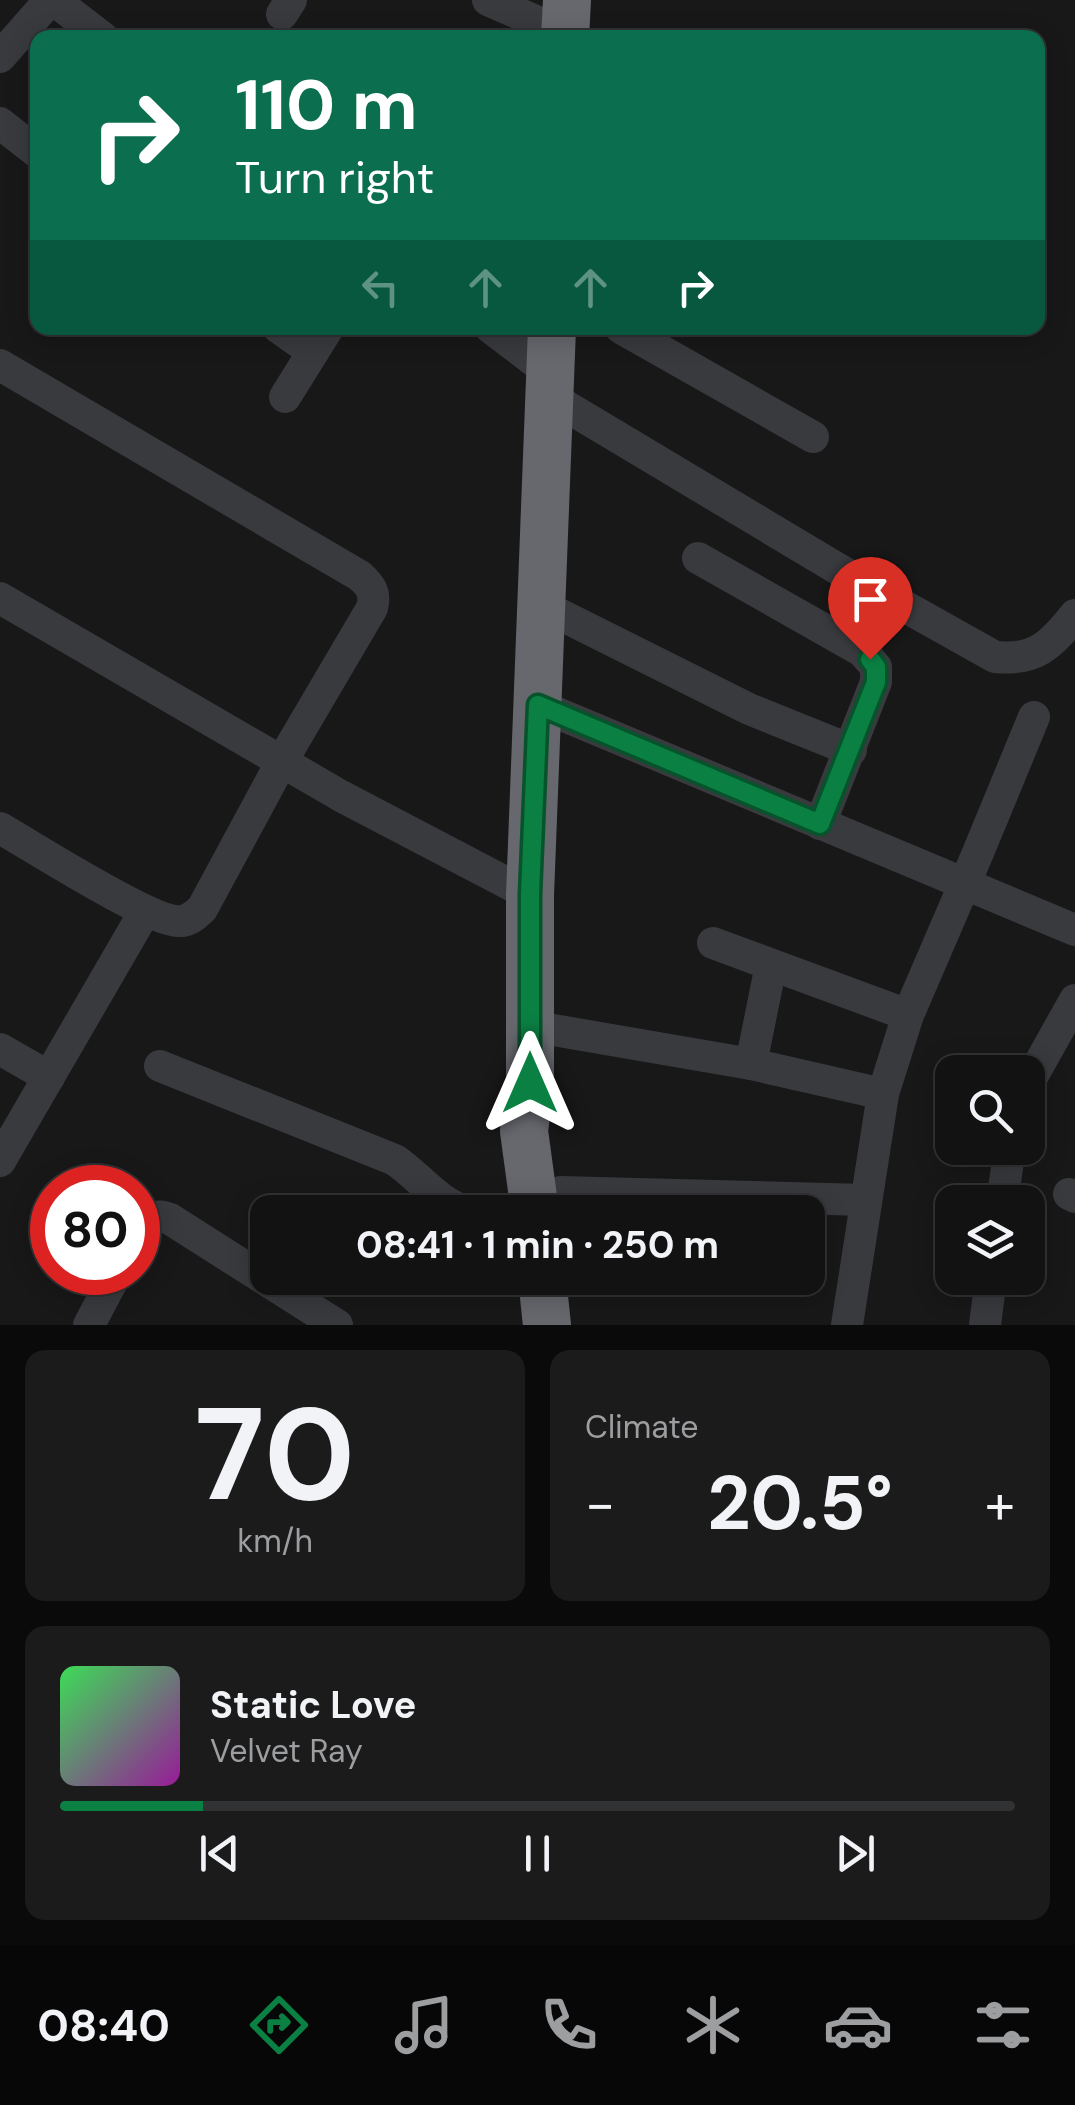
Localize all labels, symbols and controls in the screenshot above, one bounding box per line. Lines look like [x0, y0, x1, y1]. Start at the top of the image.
text: 110 m [235, 60, 418, 151]
icon: right [70, 70, 200, 200]
text: Turn right [235, 148, 434, 207]
icon: left [353, 260, 408, 315]
icon: ahead [458, 260, 513, 315]
icon: ahead [563, 260, 618, 315]
icon: right [668, 260, 723, 315]
pin [828, 557, 913, 660]
icon: arrive [843, 572, 898, 627]
position arrow [478, 1031, 582, 1135]
map controls [935, 1055, 1045, 1295]
button: search [935, 1055, 1045, 1165]
speed limit sign: 80 [30, 1165, 160, 1295]
button: layers [935, 1185, 1045, 1295]
text: 08:41 · 1 min · 250 m [356, 1220, 719, 1270]
text: 70 [195, 1370, 355, 1539]
text: Climate [585, 1406, 699, 1448]
text: 20.5° [707, 1455, 893, 1552]
text: − [585, 1468, 615, 1540]
text: + [985, 1468, 1015, 1540]
text: km/h [237, 1520, 313, 1562]
text: Static Love [210, 1680, 416, 1730]
text: Velvet Ray [210, 1730, 363, 1772]
icon: previous [192, 1826, 247, 1881]
icon: pause [510, 1826, 565, 1881]
icon: next [828, 1826, 883, 1881]
icon: directions [244, 1990, 314, 2060]
icon: music [389, 1990, 459, 2060]
icon: phone [534, 1990, 604, 2060]
icon: climate [678, 1990, 748, 2060]
icon: car [823, 1990, 893, 2060]
icon: filters [968, 1990, 1038, 2060]
text: 08:40 [37, 1996, 170, 2055]

